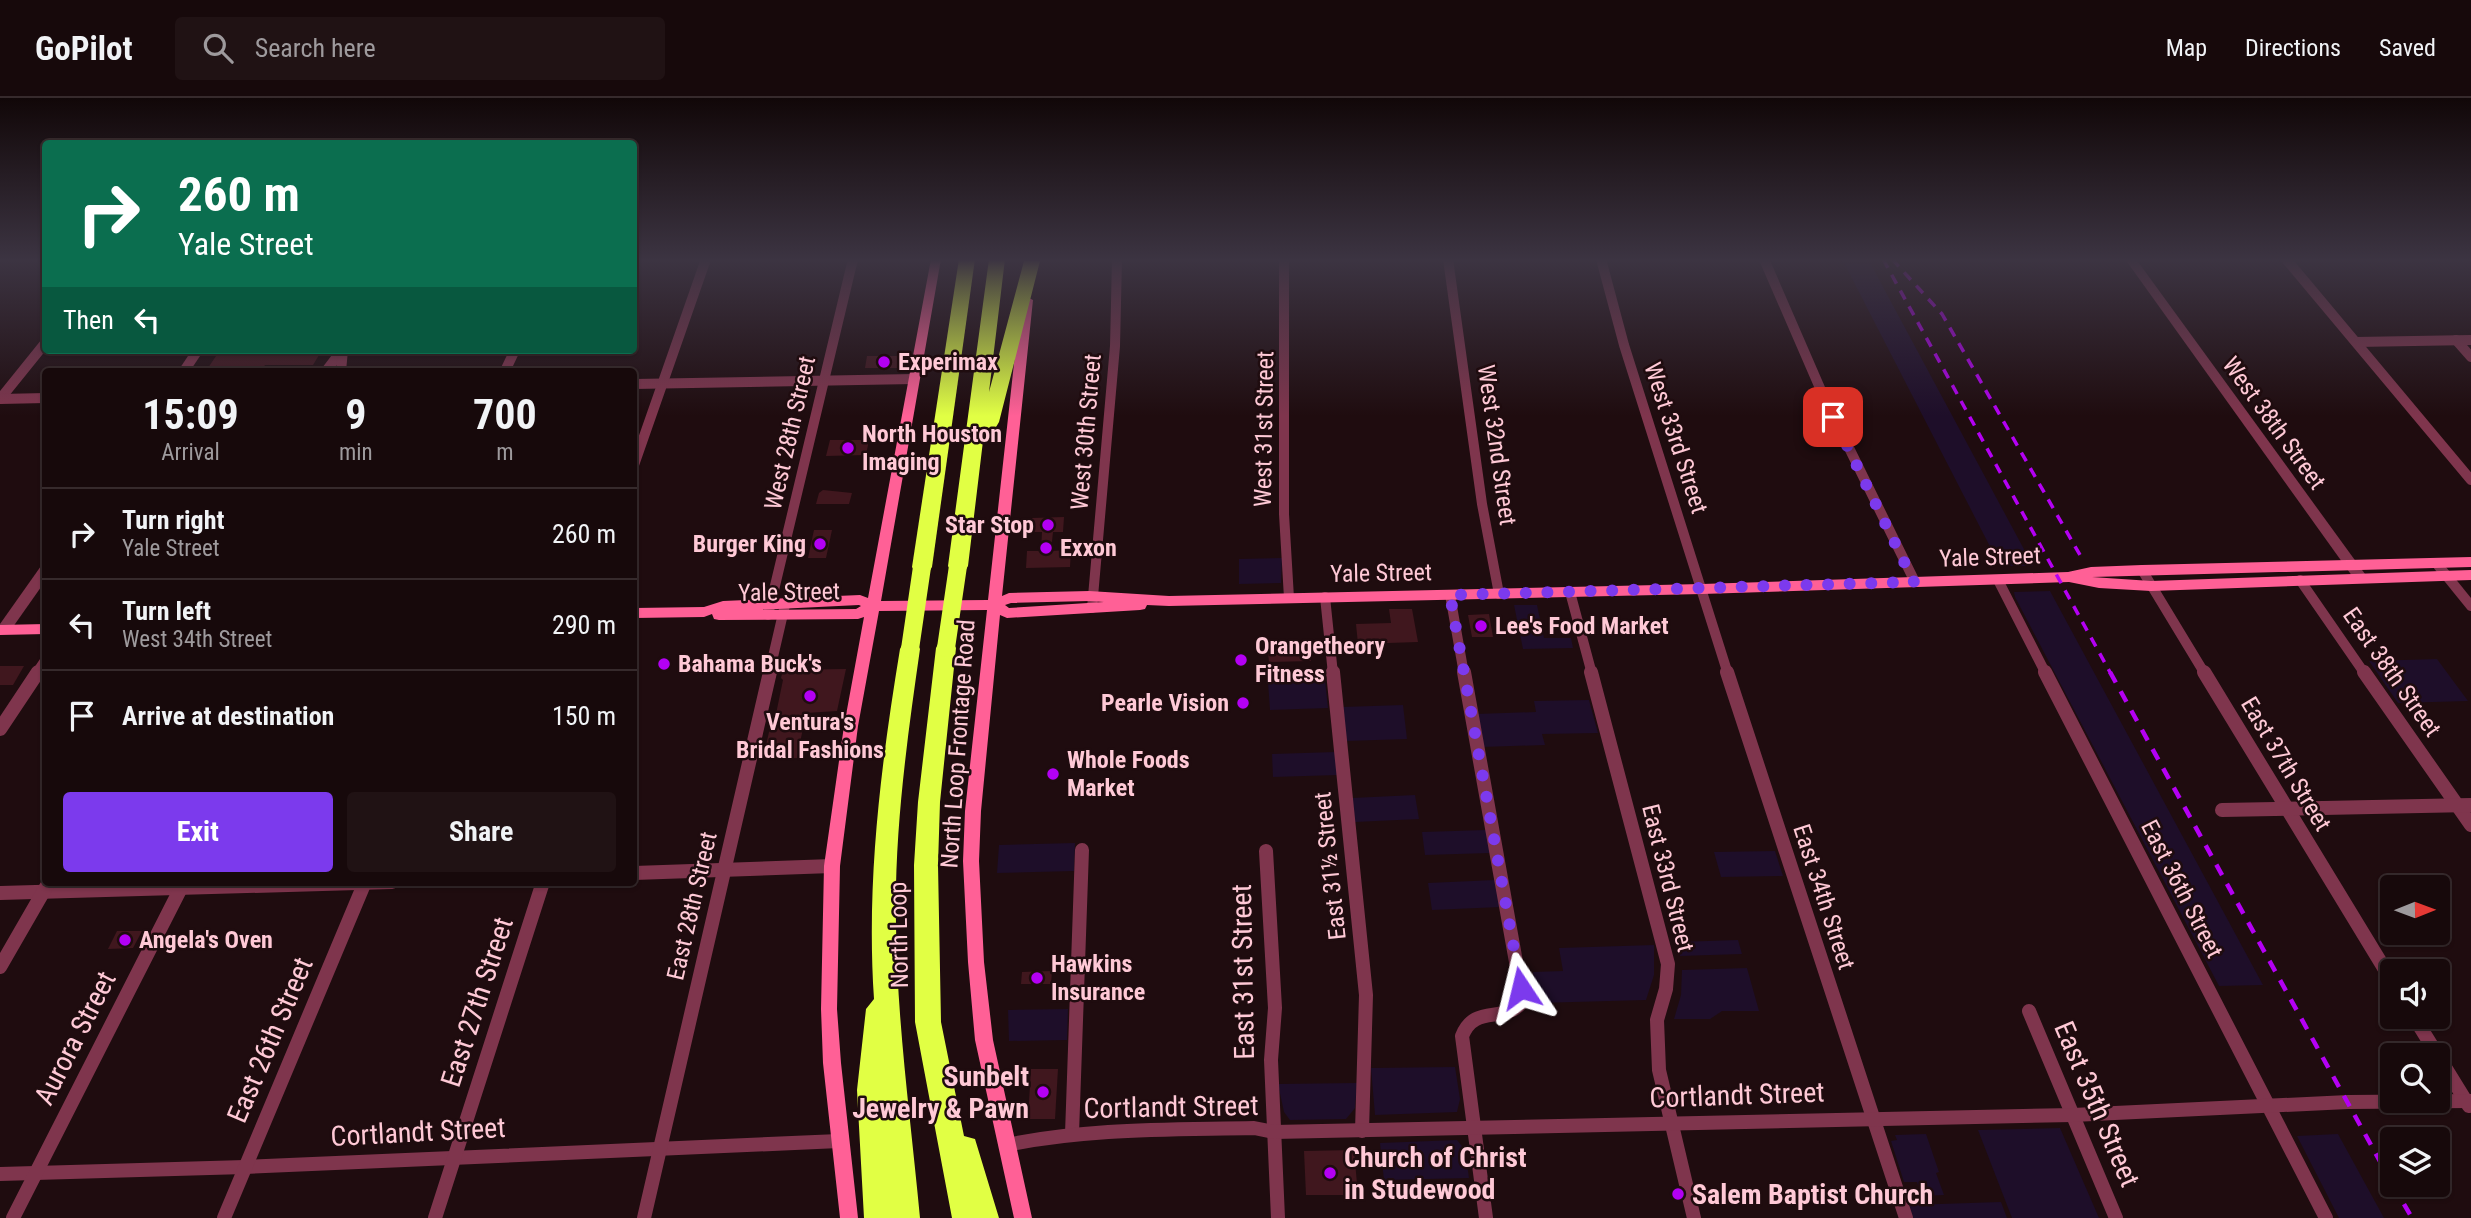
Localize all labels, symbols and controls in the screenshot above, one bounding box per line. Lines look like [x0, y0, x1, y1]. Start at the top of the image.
search box [175, 17, 665, 80]
text: GoPilot [35, 29, 133, 68]
icon: search [199, 29, 237, 67]
text: Search here [255, 33, 376, 63]
text: Map [2166, 34, 2207, 62]
text: Directions [2245, 34, 2341, 62]
text: Saved [2379, 34, 2436, 62]
text: 260 m [178, 166, 300, 223]
icon: right [63, 168, 154, 259]
text: Yale Street [178, 225, 314, 263]
icon: left [128, 301, 166, 339]
text: Then [63, 305, 114, 335]
place label: Experimax [898, 348, 998, 376]
street label: West 31st Street [1249, 351, 1279, 507]
street label: West 38th Street [2217, 351, 2331, 495]
street label: West 28th Street [759, 353, 821, 513]
street label: West 30th Street [1065, 353, 1107, 511]
marker: Experimax [876, 354, 892, 370]
street label: West 33rd Street [1638, 359, 1714, 517]
street label: West 32nd Street [1472, 363, 1522, 527]
pin [1803, 387, 1863, 447]
text: 15:09 [142, 390, 239, 439]
text: 9 [345, 390, 366, 439]
text: 700 [473, 390, 537, 439]
icon: arrive [1814, 398, 1852, 436]
place label: North Houston Imaging [862, 420, 1002, 476]
text: Arrival [161, 439, 220, 466]
text: min [339, 439, 373, 466]
text: m [496, 439, 513, 466]
marker: North Houston Imaging [840, 440, 856, 456]
text: Turn right [122, 505, 224, 535]
place label: Star Stop [945, 511, 1034, 539]
icon: right [63, 515, 101, 553]
marker: Star Stop [1040, 517, 1056, 533]
text: 260 m [552, 519, 616, 549]
place label: Burger King [693, 530, 806, 558]
place label: Exxon [1060, 534, 1117, 562]
text: Yale Street [122, 535, 220, 562]
marker: Burger King [812, 536, 828, 552]
marker: Exxon [1038, 540, 1054, 556]
street label: Yale Street [1939, 541, 2041, 573]
street label: Yale Street [1330, 558, 1432, 588]
street label: Yale Street [738, 577, 840, 607]
text: Turn left [122, 596, 211, 626]
street label: East 38th Street [2337, 602, 2447, 742]
icon: left [63, 606, 101, 644]
text: 290 m [552, 610, 616, 640]
place label: Lee's Food Market [1495, 612, 1669, 640]
marker: Lee's Food Market [1473, 618, 1489, 634]
street label: North Loop Frontage Road [935, 619, 981, 869]
text: West 34th Street [122, 626, 272, 653]
place label: Orangetheory Fitness [1255, 632, 1386, 688]
place label: Bahama Buck's [678, 650, 822, 678]
marker: Orangetheory Fitness [1233, 652, 1249, 668]
marker: Bahama Buck's [656, 656, 672, 672]
marker: Ventura's Bridal Fashions [802, 688, 818, 704]
place label: Pearle Vision [1101, 689, 1229, 717]
street label: East 37th Street [2235, 692, 2337, 836]
marker: Pearle Vision [1235, 695, 1251, 711]
icon: arrive [63, 697, 101, 735]
text: Arrive at destination [122, 701, 334, 731]
text: 150 m [552, 701, 616, 731]
place label: Ventura's Bridal Fashions [736, 708, 884, 764]
place label: Whole Foods Market [1067, 746, 1190, 802]
marker: Whole Foods Market [1045, 766, 1061, 782]
street label: East 31½ Street [1308, 791, 1352, 941]
button: Exit [63, 792, 333, 872]
button: Share [347, 792, 616, 872]
street label: East 33rd Street [1636, 801, 1700, 955]
street label: East 36th Street [2135, 815, 2229, 963]
street label: East 34th Street [1787, 821, 1861, 973]
street label: East 28th Street [661, 829, 723, 983]
north arrow [2380, 875, 2450, 945]
map controls [2380, 875, 2450, 1197]
street label: North Loop [884, 882, 914, 988]
street label: East 31st Street [1225, 884, 1261, 1060]
street label: East 27th Street [434, 913, 520, 1091]
place label: Angela's Oven [139, 926, 273, 954]
marker: Angela's Oven [117, 932, 133, 948]
place label: Hawkins Insurance [1051, 950, 1145, 1006]
position arrow [1484, 951, 1558, 1025]
street label: East 26th Street [220, 952, 320, 1128]
button: sound [2380, 959, 2450, 1029]
street label: Aurora Street [27, 966, 123, 1110]
marker: Hawkins Insurance [1029, 970, 1045, 986]
street label: East 35th Street [2047, 1016, 2147, 1192]
button: search [2380, 1043, 2450, 1113]
place label: Sunbelt Jewelry & Pawn [852, 1060, 1029, 1125]
street label: Cortlandt Street [1649, 1075, 1825, 1115]
marker: Sunbelt Jewelry & Pawn [1035, 1084, 1051, 1100]
street label: Cortlandt Street [1083, 1089, 1259, 1125]
street label: Cortlandt Street [330, 1111, 506, 1153]
button: layers [2380, 1127, 2450, 1197]
place label: Church of Christ in Studewood [1344, 1141, 1527, 1206]
marker: Church of Christ in Studewood [1322, 1165, 1338, 1181]
place label: Salem Baptist Church [1692, 1178, 1933, 1211]
marker: Salem Baptist Church [1670, 1186, 1686, 1202]

